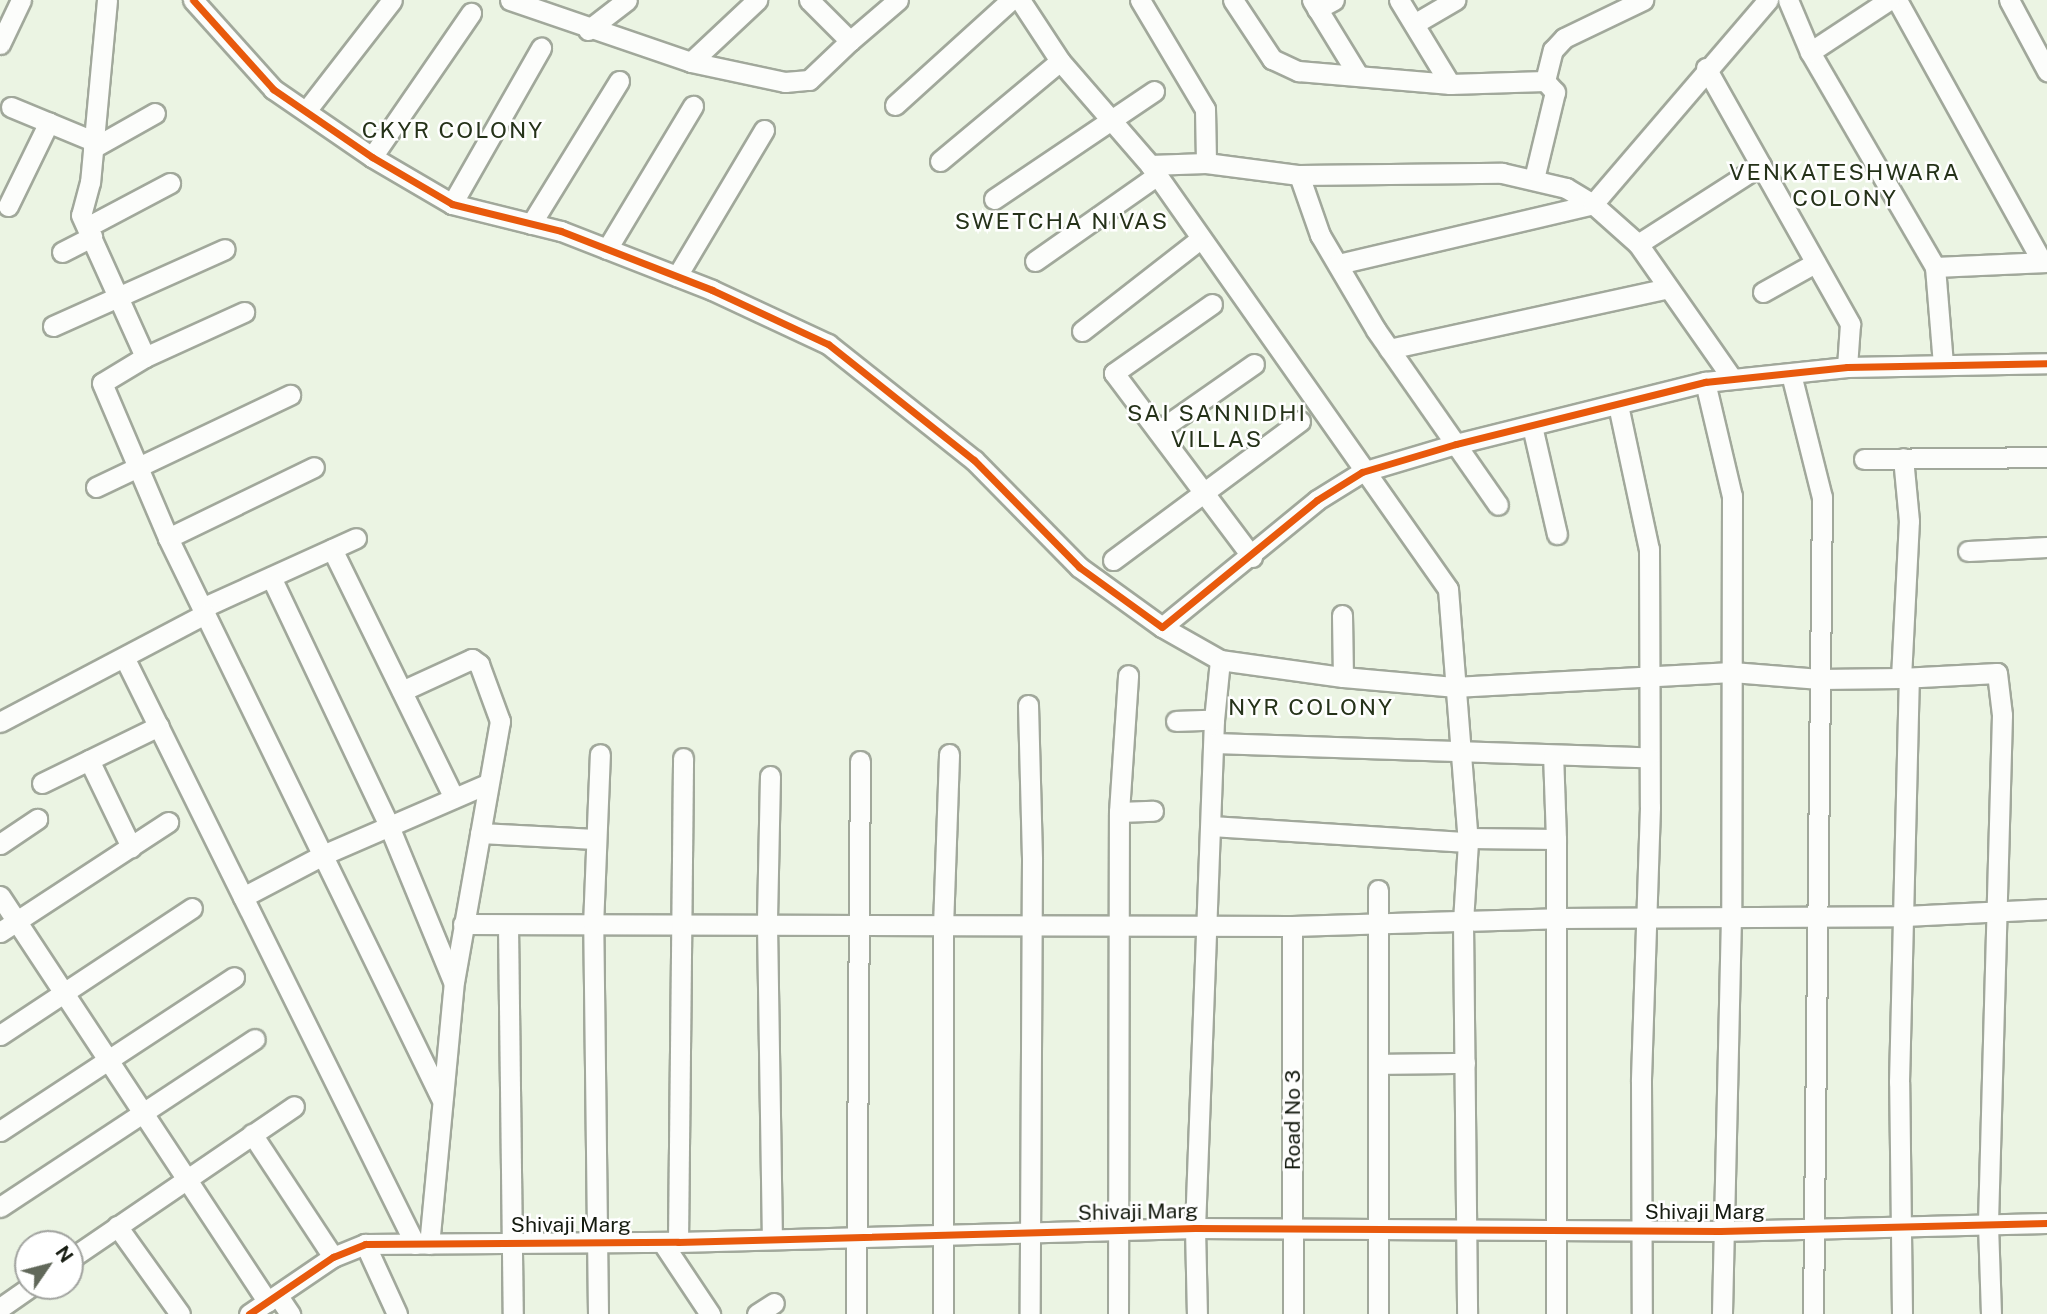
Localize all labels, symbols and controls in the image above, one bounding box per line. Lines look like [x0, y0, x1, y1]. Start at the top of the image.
district label: CKYR COLONY [363, 116, 543, 144]
district label: VENKATESHWARA COLONY [1731, 158, 1959, 212]
district label: SWETCHA NIVAS [956, 207, 1168, 235]
district label: SAI SANNIDHI VILLAS [1128, 399, 1306, 453]
district label: NYR COLONY [1229, 693, 1393, 721]
street label: Road No 3 [1280, 1070, 1306, 1170]
street label: Shivaji Marg [1078, 1198, 1198, 1226]
street label: Shivaji Marg [1645, 1199, 1765, 1225]
street label: Shivaji Marg [511, 1212, 631, 1238]
north arrow [14, 1230, 84, 1300]
text: N [51, 1242, 78, 1266]

